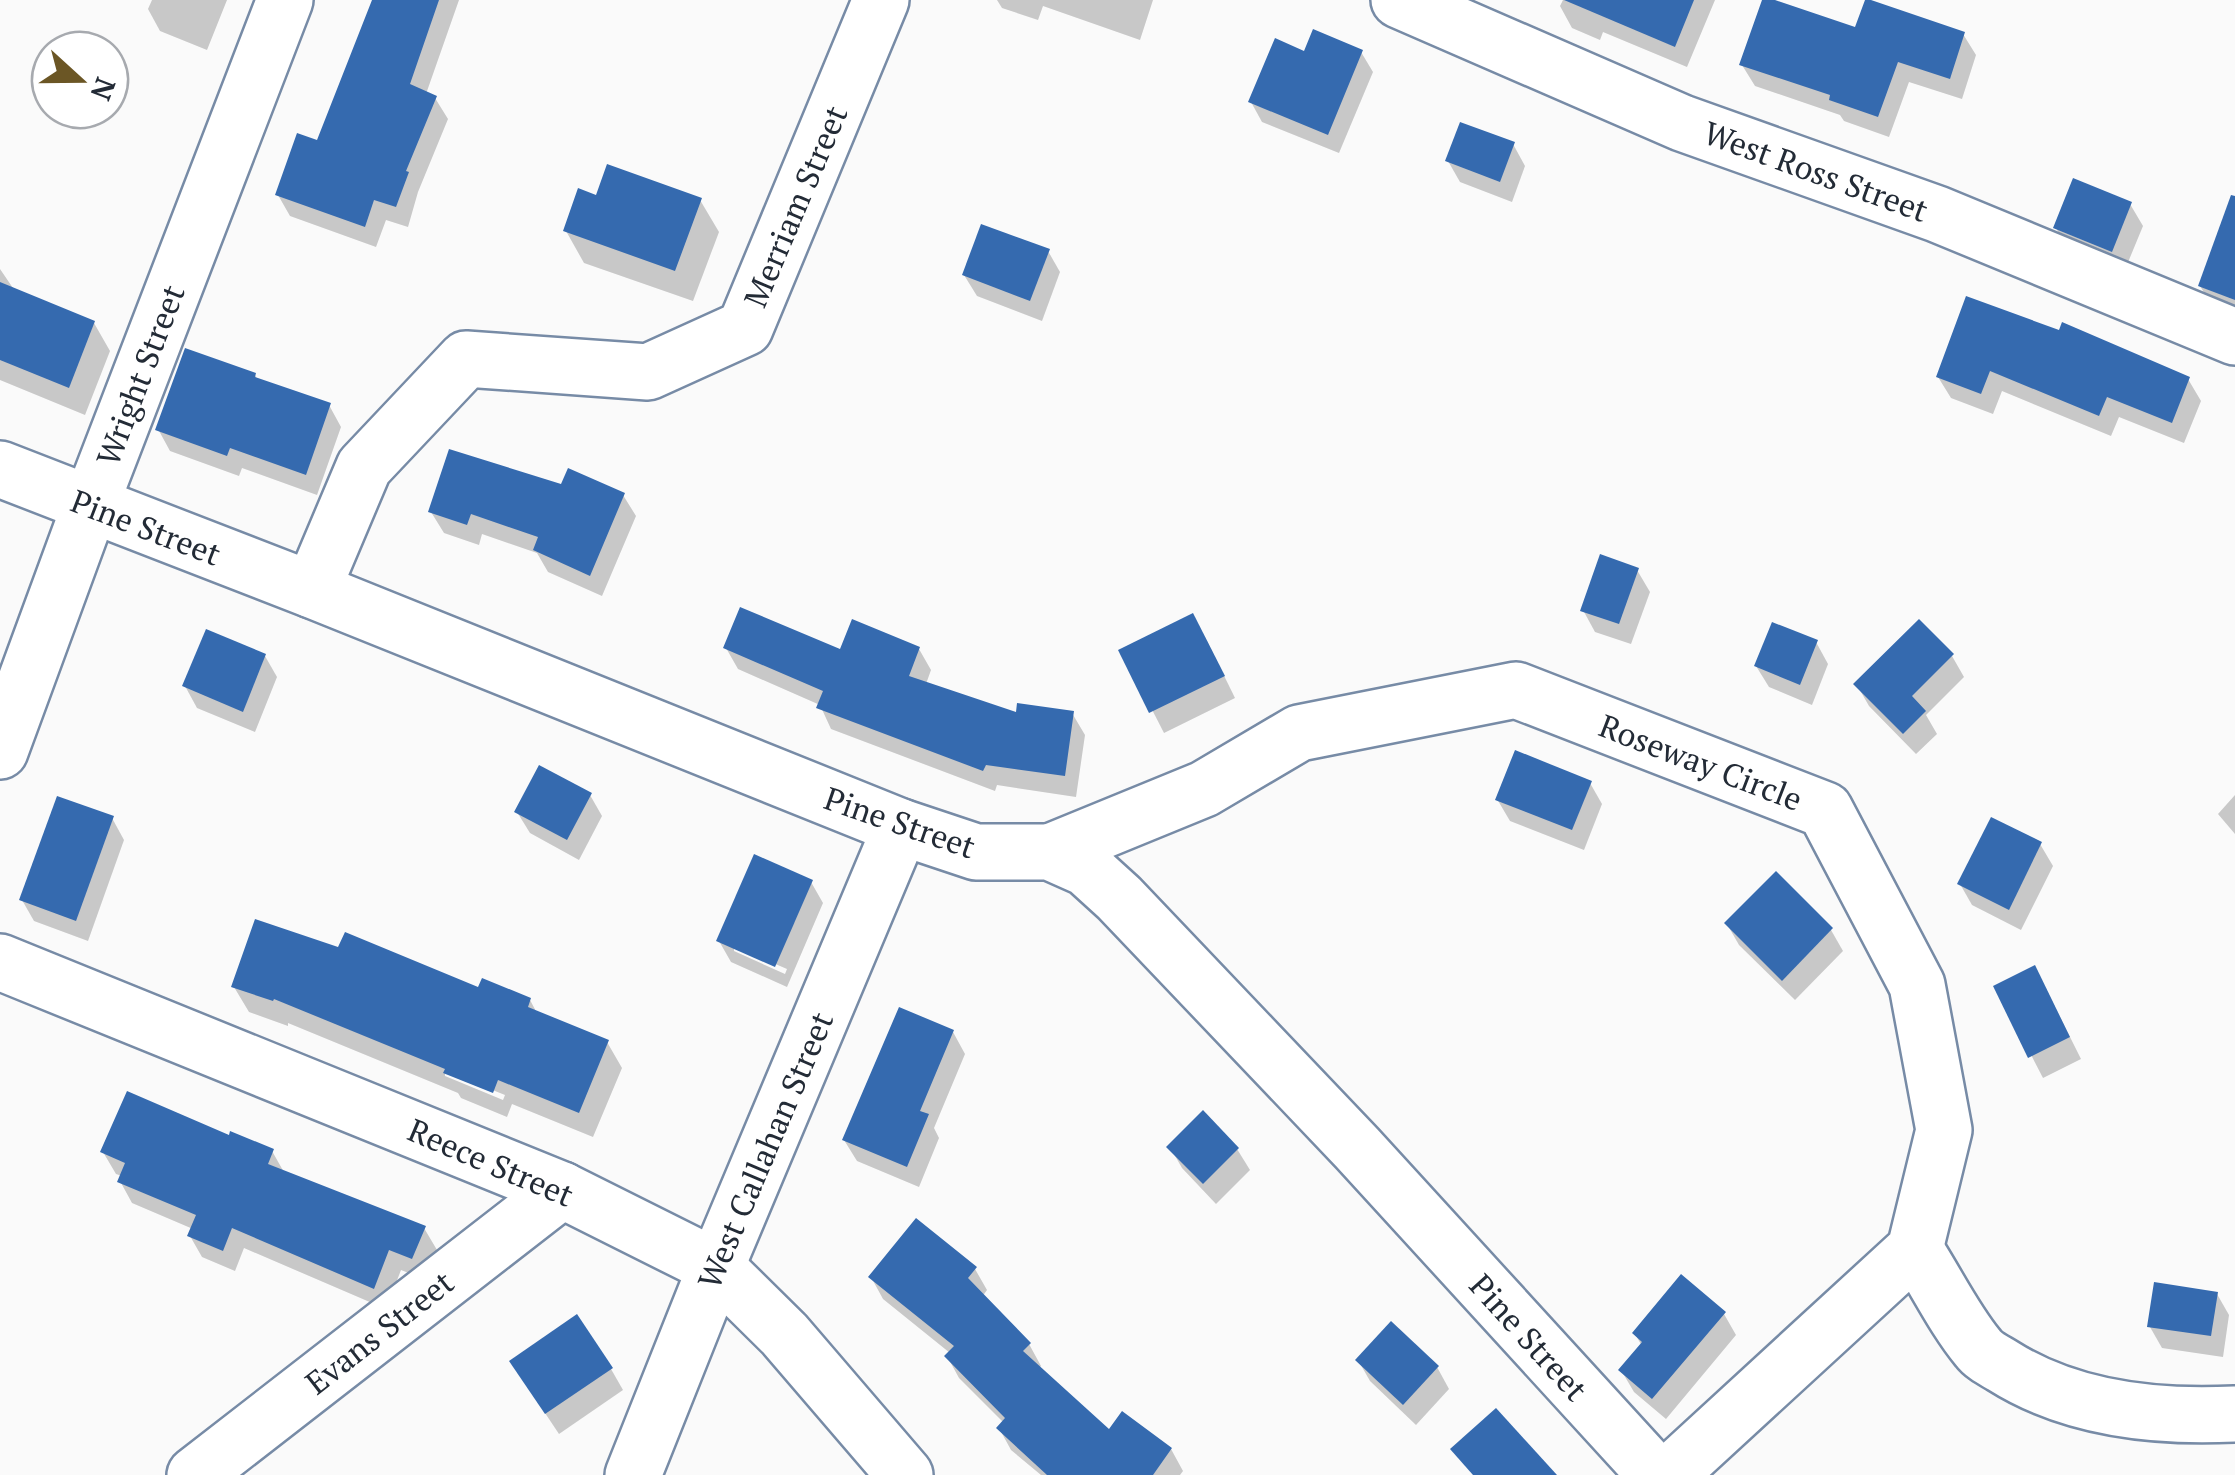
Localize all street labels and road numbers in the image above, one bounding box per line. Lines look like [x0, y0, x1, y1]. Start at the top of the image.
street label: Merriam Street [734, 99, 856, 313]
street label: West Ross Street [1698, 111, 1934, 231]
street label: Wright Street [86, 278, 194, 471]
street label: Pine Street [65, 479, 227, 575]
street label: Roseway Circle [1594, 704, 1808, 820]
street label: Pine Street [819, 777, 981, 867]
street label: West Callahan Street [688, 1005, 842, 1295]
street label: Reece Street [402, 1108, 580, 1216]
street label: Evans Street [296, 1261, 462, 1403]
street label: Pine Street [1461, 1265, 1597, 1409]

